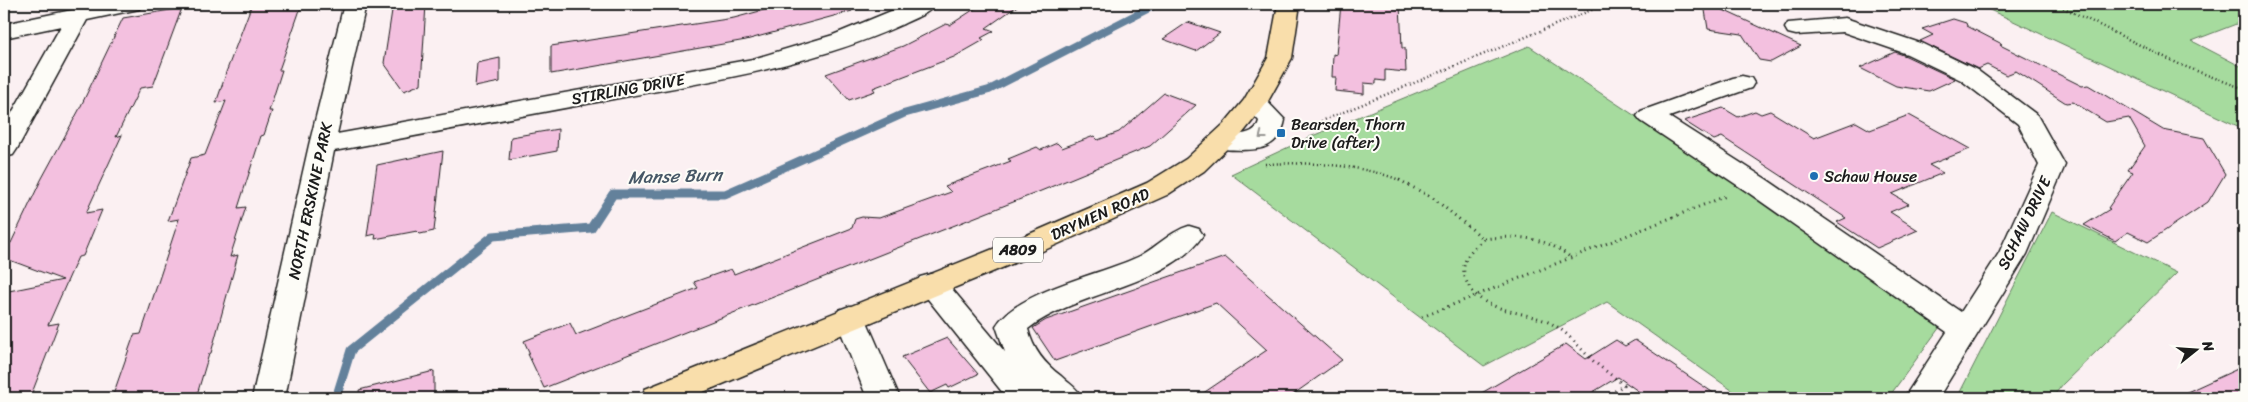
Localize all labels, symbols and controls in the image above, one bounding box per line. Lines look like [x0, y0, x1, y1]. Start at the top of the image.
street label: STIRLING DRIVE [569, 65, 688, 113]
place label: Bearsden, Thorn Drive (after) [1291, 110, 1405, 157]
street label: NORTH ERSKINE PARK [279, 119, 341, 282]
marker: Bearsden, Thorn Drive (after) [1275, 127, 1287, 139]
one-way arrow [1259, 130, 1268, 139]
water label: Manse Burn [628, 158, 725, 194]
place label: Schaw House [1824, 162, 1917, 191]
marker: Schaw House [1808, 170, 1820, 182]
street label: SCHAW DRIVE [1989, 170, 2060, 275]
street label: DRYMEN ROAD [1046, 179, 1154, 249]
road number: A809 [993, 238, 1043, 262]
north arrow [2170, 324, 2220, 374]
text: N [2194, 337, 2221, 355]

